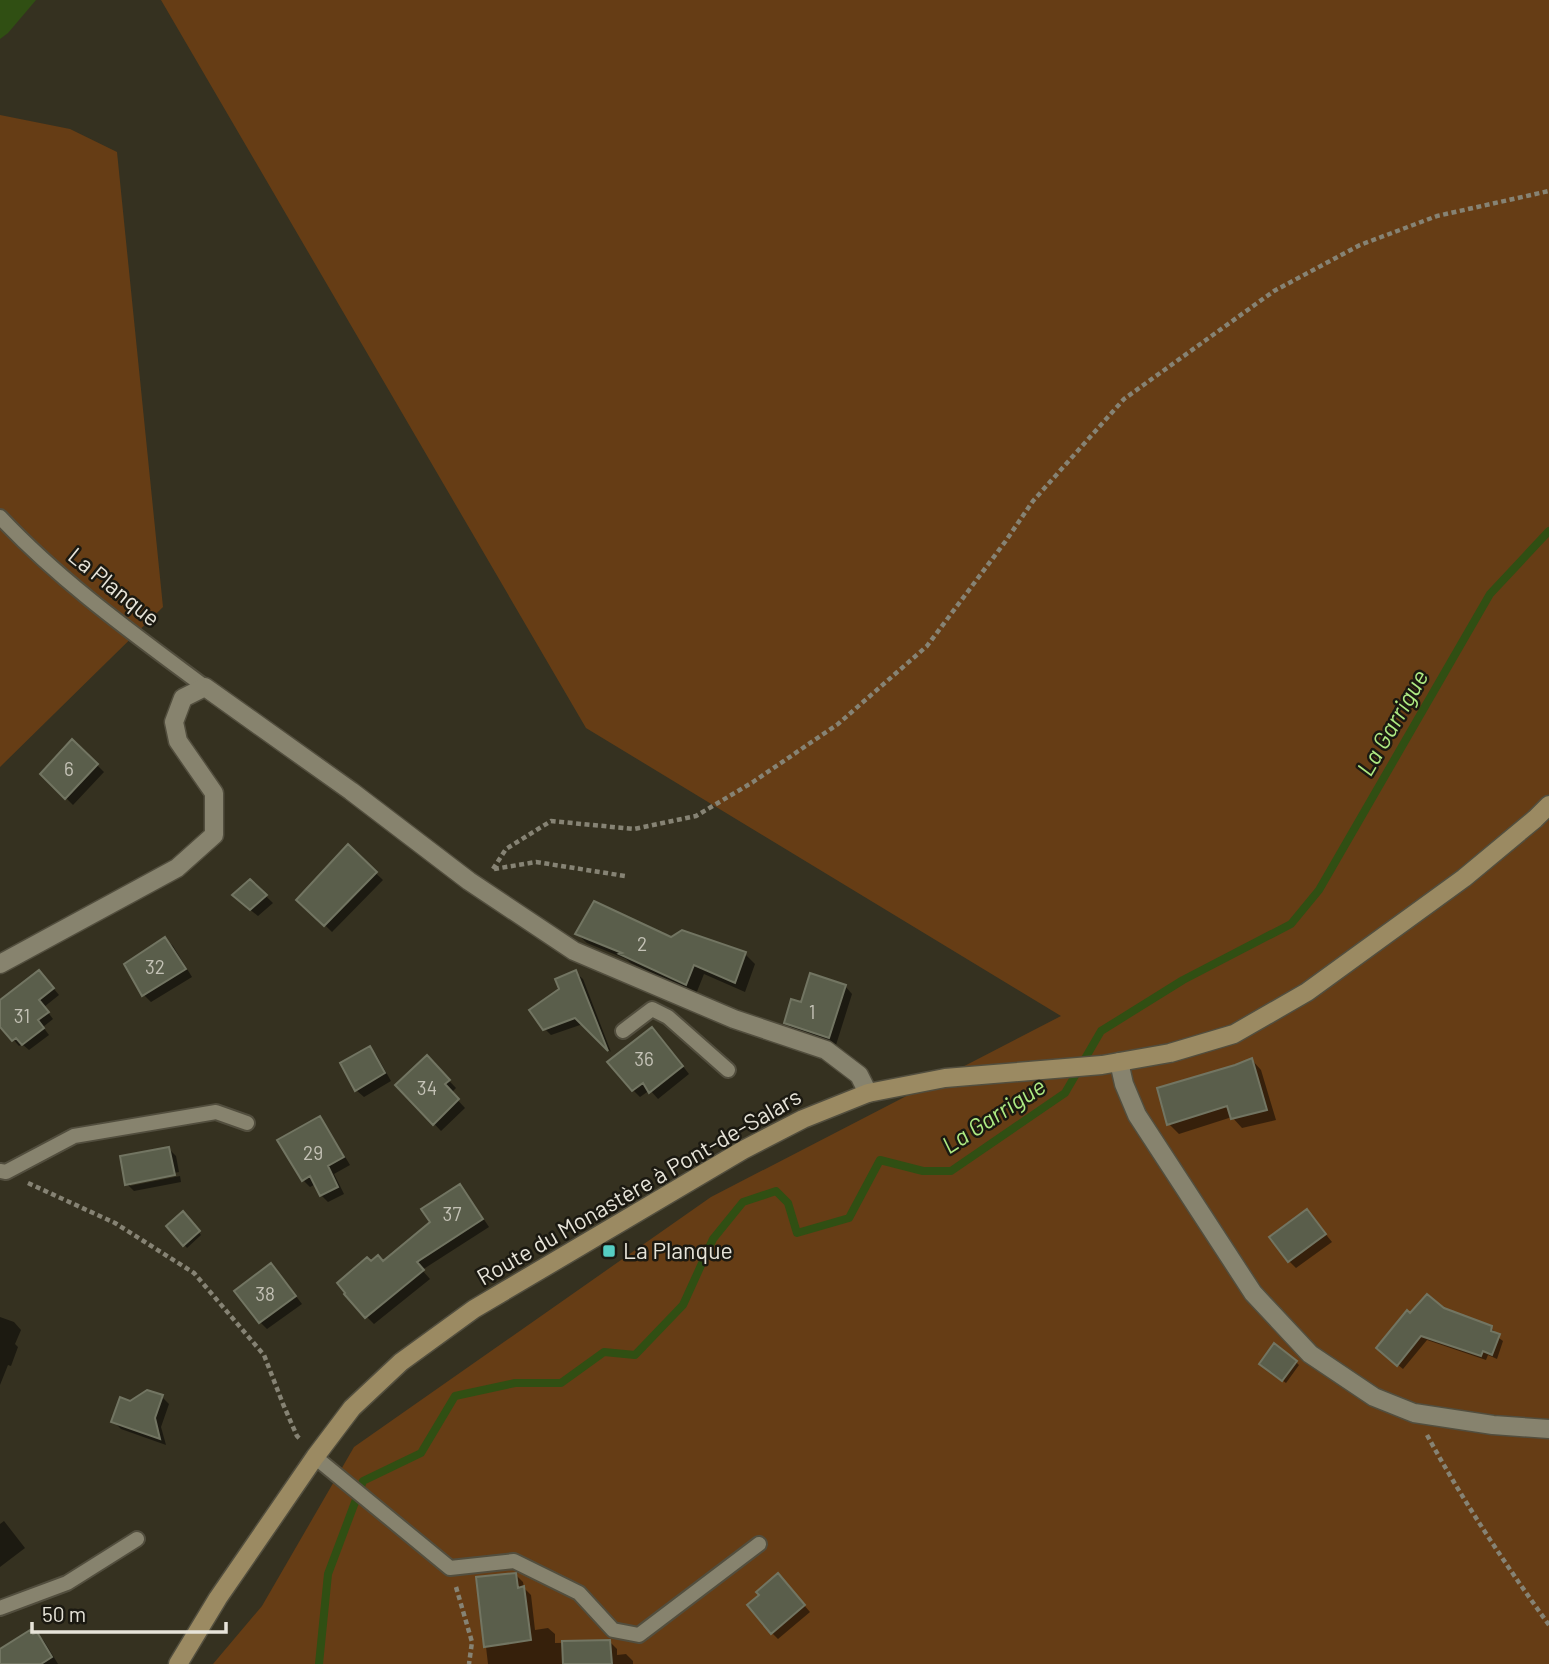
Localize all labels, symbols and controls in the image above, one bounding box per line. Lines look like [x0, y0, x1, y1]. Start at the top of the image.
street label: La Planque [63, 541, 166, 632]
water label: La Garrigue [1350, 664, 1434, 780]
house number: 6 [64, 757, 74, 780]
house number: 2 [637, 932, 647, 955]
house number: 32 [145, 955, 165, 978]
house number: 1 [809, 1000, 815, 1023]
house number: 31 [14, 1004, 30, 1027]
house number: 36 [634, 1047, 654, 1070]
water label: La Garrigue [936, 1071, 1050, 1159]
house number: 34 [417, 1076, 437, 1099]
street label: Route du Monastère à Pont-de-Salars [471, 1082, 806, 1291]
house number: 29 [303, 1141, 323, 1164]
house number: 37 [443, 1202, 461, 1225]
place label: La Planque [623, 1236, 733, 1264]
marker: La Planque [601, 1243, 617, 1259]
house number: 38 [255, 1282, 275, 1305]
scale bar [32, 1590, 226, 1634]
text: 50 m [42, 1601, 86, 1626]

